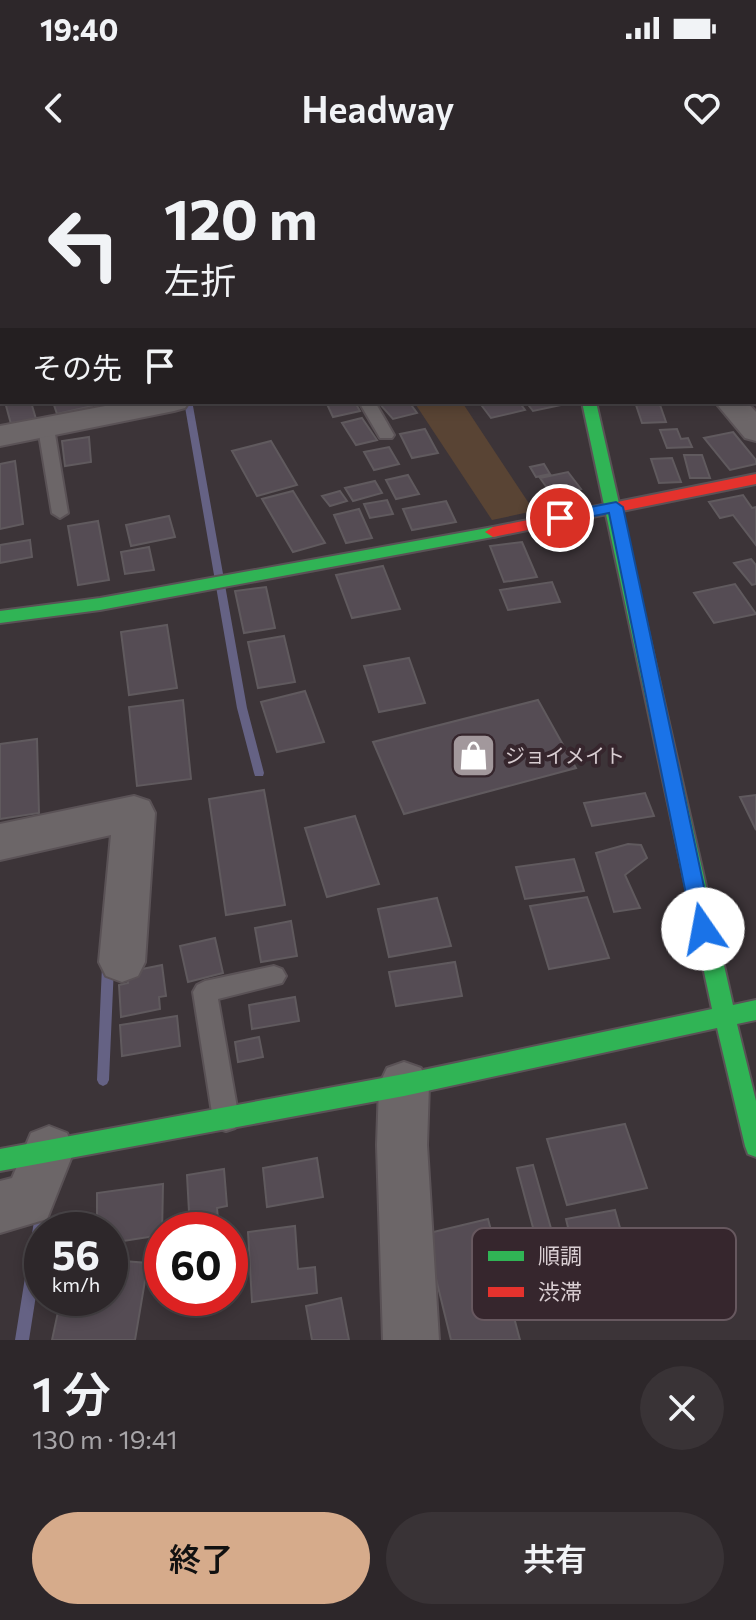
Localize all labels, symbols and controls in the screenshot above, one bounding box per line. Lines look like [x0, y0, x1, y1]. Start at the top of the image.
text: 19:40 [40, 10, 118, 47]
icon: back [32, 86, 76, 130]
text: Headway [301, 86, 455, 130]
icon: heart [680, 86, 724, 130]
text: 120 m [164, 183, 318, 252]
icon: left [32, 192, 136, 296]
text: 左折 [164, 257, 236, 301]
icon: arrive [138, 344, 182, 388]
text: その先 [32, 348, 122, 385]
pin [526, 484, 594, 552]
icon: arrive [538, 496, 582, 540]
shop icon: ジョイメイト [450, 731, 498, 779]
place label: ジョイメイト [505, 743, 625, 767]
position arrow [661, 887, 745, 971]
speed limit sign: 60 [144, 1212, 248, 1316]
legend [472, 1228, 736, 1320]
text: 56 [52, 1229, 100, 1278]
text: 順調 [538, 1242, 582, 1269]
text: km/h [52, 1272, 100, 1296]
text: 渋滞 [538, 1278, 582, 1305]
text: 1 分 [32, 1363, 111, 1422]
button: close [640, 1366, 724, 1450]
text: 130 m · 19:41 [32, 1423, 178, 1454]
button: 終了 [32, 1512, 370, 1604]
button: 共有 [386, 1512, 724, 1604]

